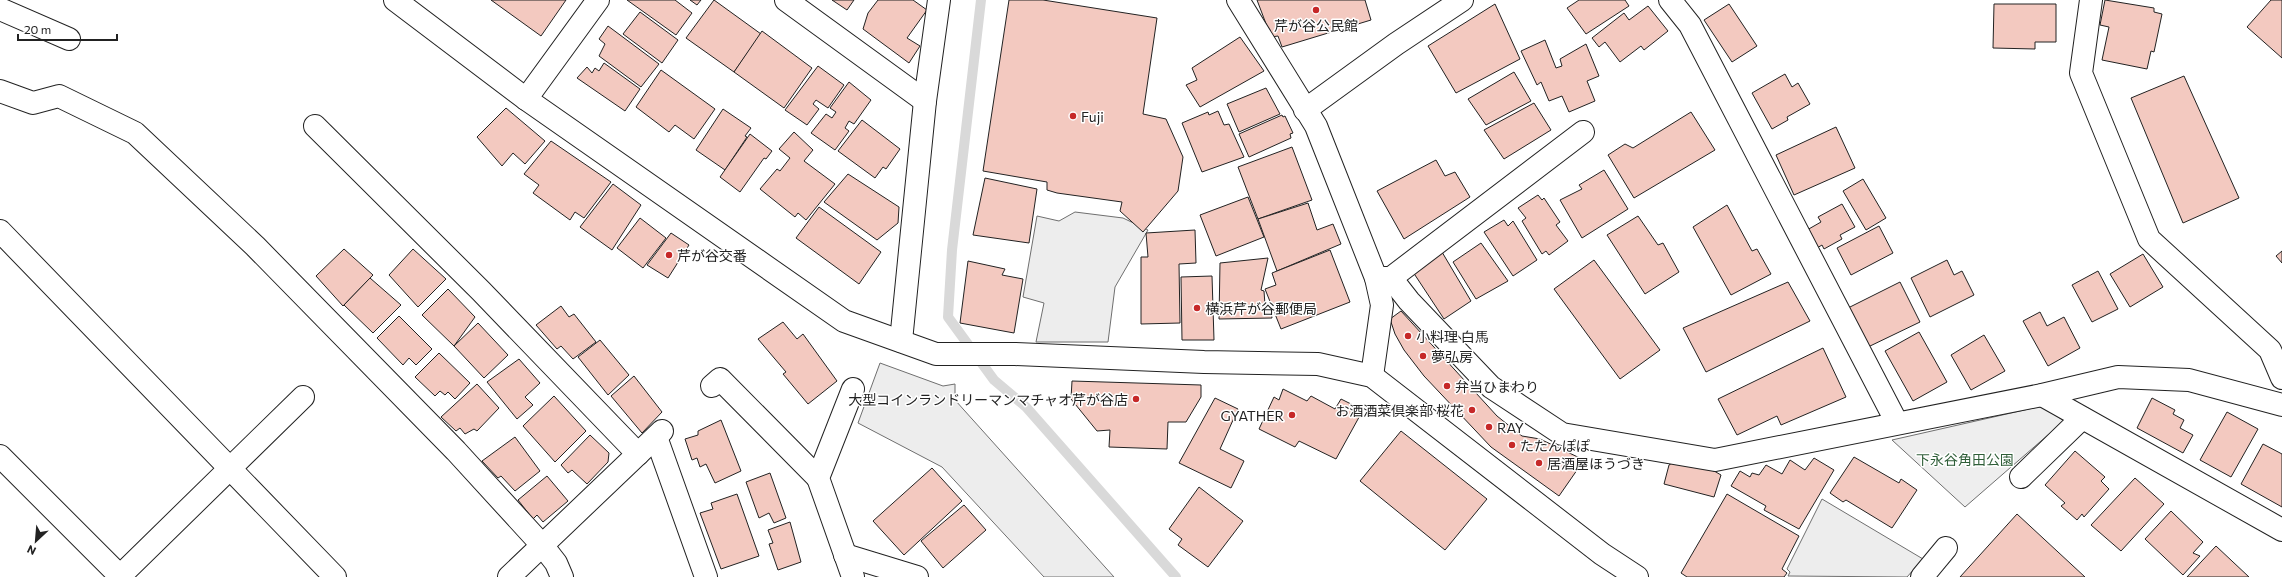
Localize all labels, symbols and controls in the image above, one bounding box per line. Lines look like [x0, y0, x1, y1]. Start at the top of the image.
marker: 芹が谷公民館 [1311, 5, 1321, 15]
scale bar [18, 16, 117, 42]
place label: 芹が谷公民館 [1274, 17, 1358, 34]
text: 20 m [24, 22, 51, 36]
place label: Fuji [1081, 108, 1104, 125]
marker: Fuji [1068, 111, 1078, 121]
place label: 芹が谷交番 [677, 247, 747, 264]
marker: 芹が谷交番 [664, 250, 674, 260]
place label: 横浜芹が谷郵便局 [1205, 300, 1317, 317]
marker: 横浜芹が谷郵便局 [1192, 303, 1202, 313]
place label: 小料理 白馬 [1416, 328, 1489, 345]
marker: 小料理 白馬 [1403, 331, 1413, 341]
place label: 夢弘房 [1431, 348, 1473, 365]
marker: 夢弘房 [1418, 351, 1428, 361]
place label: 弁当ひまわり [1455, 378, 1539, 395]
marker: 弁当ひまわり [1442, 381, 1452, 391]
place label: 大型コインランドリーマンマチャオ芹が谷店 [848, 391, 1128, 408]
marker: 大型コインランドリーマンマチャオ芹が谷店 [1131, 394, 1141, 404]
place label: お酒酒菜倶楽部 桜花 [1335, 402, 1464, 419]
marker: お酒酒菜倶楽部 桜花 [1467, 405, 1477, 415]
place label: GYATHER [1221, 407, 1284, 424]
marker: GYATHER [1287, 410, 1297, 420]
place label: RAY [1497, 419, 1524, 436]
marker: RAY [1484, 422, 1494, 432]
place label: たたんぽぽ [1520, 437, 1590, 454]
marker: たたんぽぽ [1507, 440, 1517, 450]
park label: 下永谷角田公園 [1916, 451, 2014, 468]
place label: 居酒屋ほうづき [1547, 455, 1645, 472]
marker: 居酒屋ほうづき [1534, 458, 1544, 468]
north arrow [16, 521, 56, 561]
text: N [25, 543, 38, 558]

